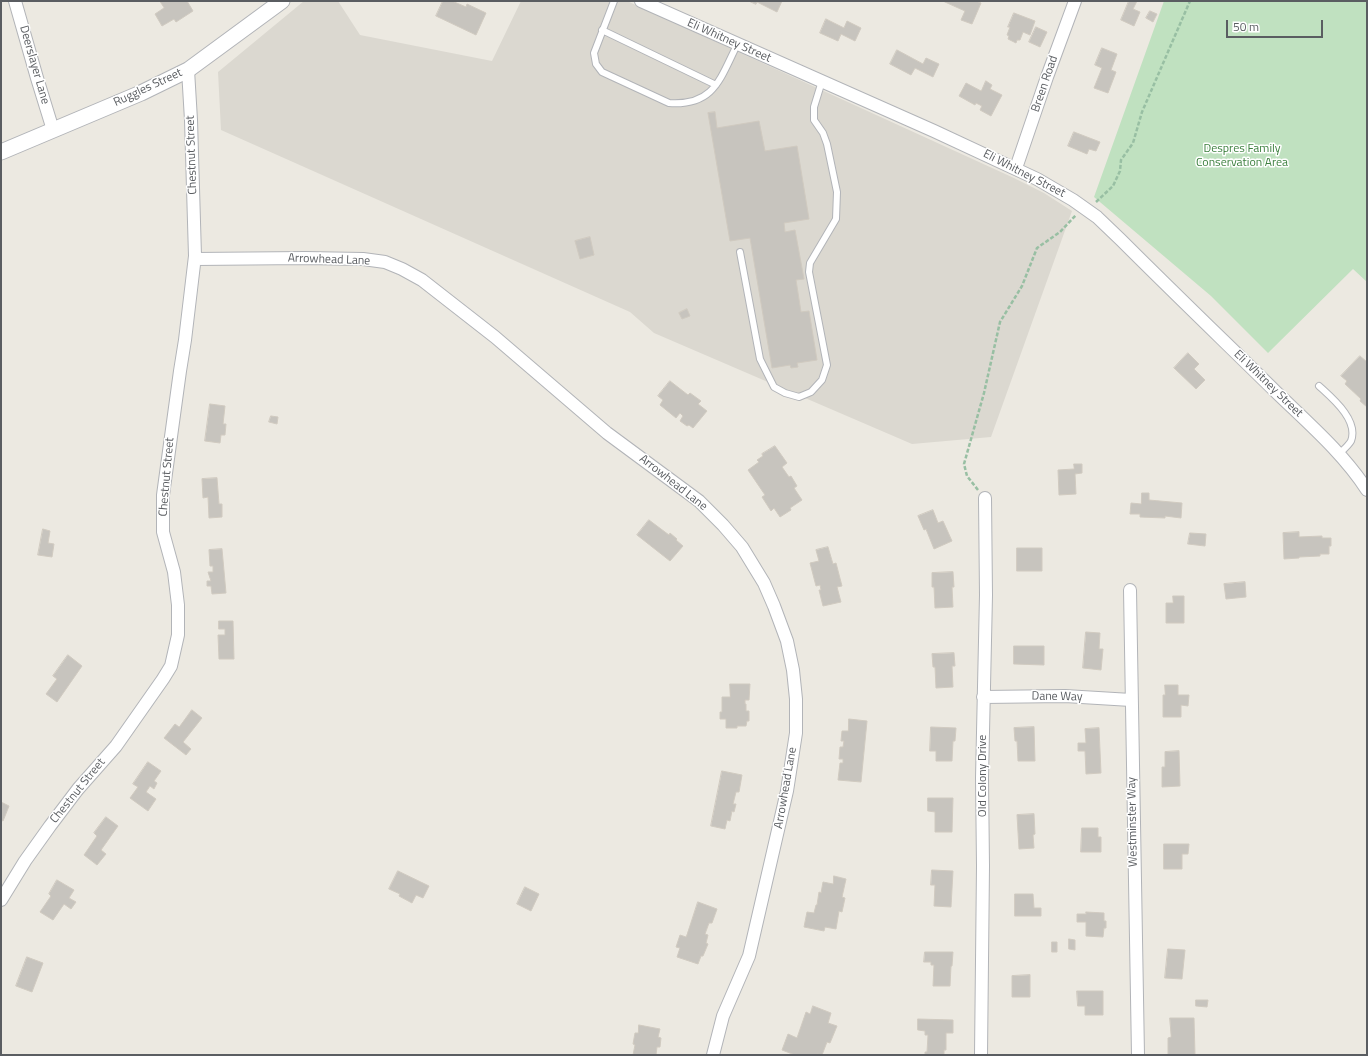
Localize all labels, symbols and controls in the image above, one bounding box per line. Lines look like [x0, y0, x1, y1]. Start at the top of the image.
scale bar [1228, 12, 1325, 38]
street label: Eli Whitney Street [685, 16, 773, 66]
text: 50 m [1233, 17, 1259, 36]
street label: Deerslayer Lane [16, 24, 52, 106]
street label: Breen Road [1029, 54, 1061, 114]
street label: Ruggles Street [111, 66, 185, 110]
street label: Chestnut Street [183, 115, 201, 195]
park label: Despres Family Conservation Area [1196, 142, 1288, 170]
street label: Eli Whitney Street [980, 147, 1068, 201]
street label: Arrowhead Lane [288, 251, 370, 269]
street label: Eli Whitney Street [1230, 347, 1306, 421]
street label: Chestnut Street [156, 437, 178, 517]
street label: Arrowhead Lane [636, 452, 710, 514]
street label: Dane Way [1031, 689, 1083, 705]
street label: Old Colony Drive [976, 735, 990, 817]
street label: Arrowhead Lane [772, 746, 800, 830]
street label: Chestnut Street [47, 756, 109, 826]
street label: Westminster Way [1125, 777, 1141, 867]

